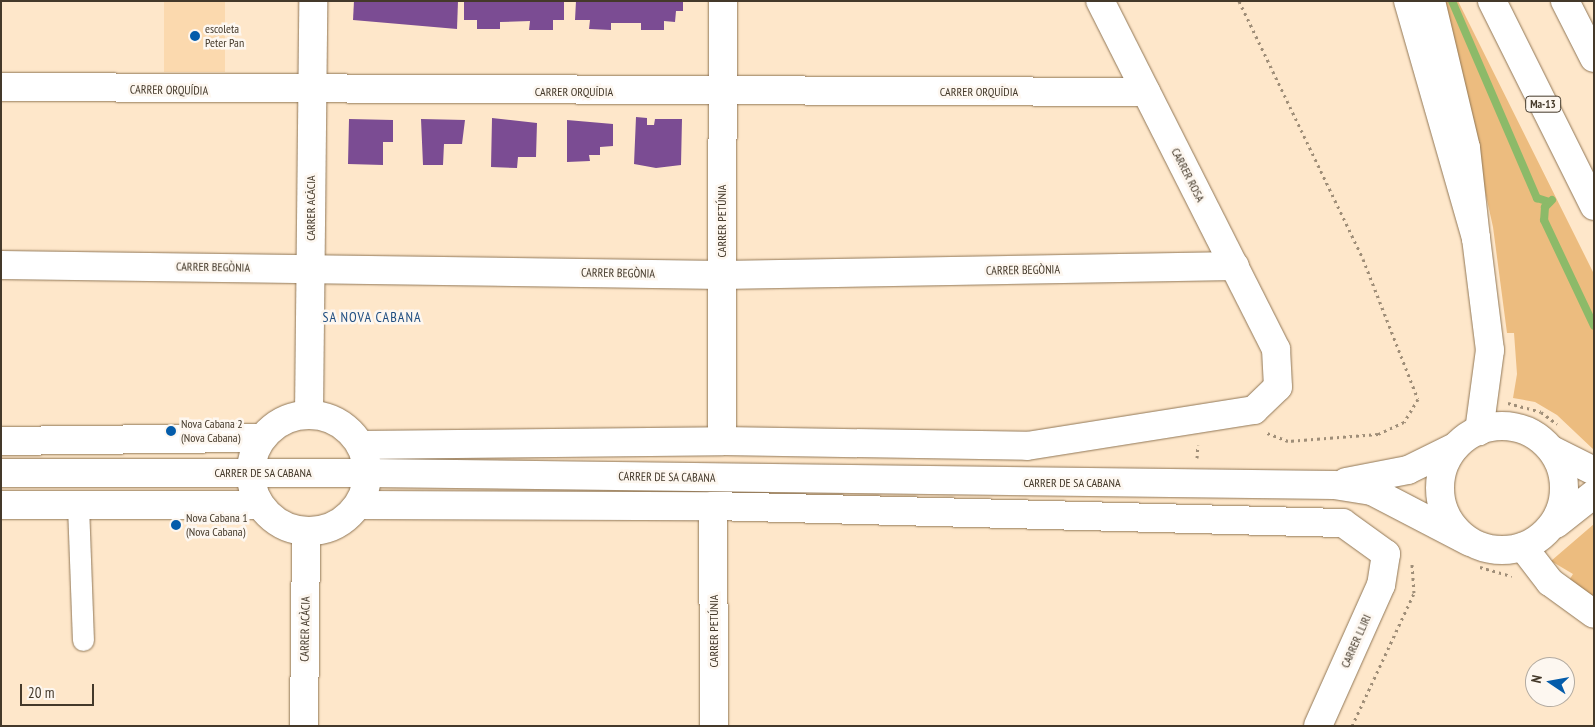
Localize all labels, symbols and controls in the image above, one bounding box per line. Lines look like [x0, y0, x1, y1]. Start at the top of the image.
place label: escoleta Peter Pan [205, 22, 244, 50]
marker: escoleta Peter Pan [189, 30, 201, 42]
street label: CARRER ORQUÍDIA [130, 82, 208, 98]
street label: CARRER ORQUÍDIA [535, 85, 613, 99]
street label: CARRER ORQUÍDIA [940, 85, 1018, 99]
road number: Ma-13 [1524, 96, 1562, 112]
street label: CARRER ROSA [1168, 146, 1208, 204]
street label: CARRER ACÀCIA [304, 175, 318, 241]
street label: CARRER PETÚNIA [715, 185, 729, 257]
street label: CARRER BEGÒNIA [176, 259, 250, 275]
street label: CARRER BEGÒNIA [986, 262, 1060, 278]
street label: CARRER BEGÒNIA [581, 265, 655, 281]
district label: SA NOVA CABANA [320, 309, 424, 325]
place label: Nova Cabana 2 (Nova Cabana) [181, 417, 243, 445]
marker: Nova Cabana 2 (Nova Cabana) [165, 425, 177, 437]
street label: CARRER DE SA CABANA [214, 466, 312, 480]
street label: CARRER DE SA CABANA [618, 469, 716, 485]
street label: CARRER DE SA CABANA [1023, 476, 1121, 490]
place label: Nova Cabana 1 (Nova Cabana) [186, 511, 248, 539]
marker: Nova Cabana 1 (Nova Cabana) [170, 519, 182, 531]
street label: CARRER PETÚNIA [707, 595, 721, 667]
street label: CARRER ACÀCIA [297, 596, 313, 662]
street label: CARRER LLIRI [1338, 612, 1374, 670]
north arrow [1525, 657, 1575, 707]
scale bar [22, 674, 96, 706]
text: N [1527, 674, 1546, 685]
text: 20 m [28, 683, 54, 702]

